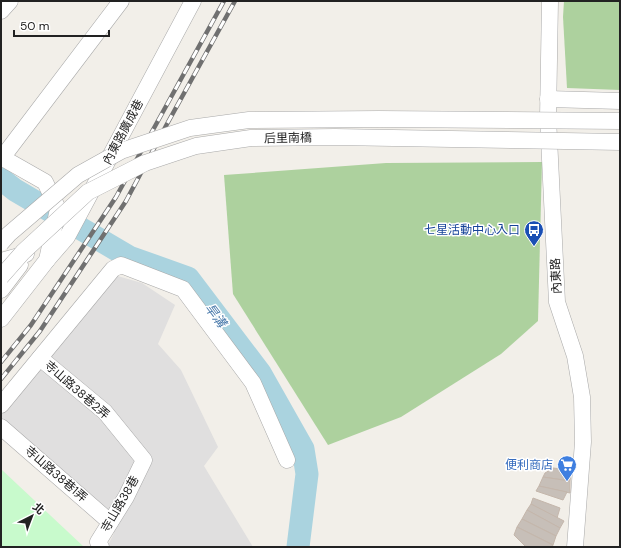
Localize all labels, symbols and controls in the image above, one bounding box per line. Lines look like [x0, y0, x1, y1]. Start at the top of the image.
scale bar [14, 12, 109, 38]
text: 50 m [20, 18, 49, 34]
street label: 內東路廣成巷 [99, 96, 147, 168]
street label: 后里南橋 [264, 130, 312, 146]
bus stop icon: 七星活動中心入口 [523, 219, 545, 247]
place label: 七星活動中心入口 [424, 222, 520, 238]
street label: 內東路 [547, 258, 565, 294]
water label: 旱溝 [201, 300, 231, 332]
street label: 寺山路38巷2弄 [41, 357, 113, 423]
street label: 寺山路38巷1弄 [21, 442, 91, 506]
supermarket icon: 便利商店 [556, 454, 578, 482]
place label: 便利商店 [505, 457, 553, 473]
street label: 寺山路38巷 [97, 473, 143, 535]
north arrow [12, 496, 52, 536]
text: 北 [30, 500, 47, 517]

